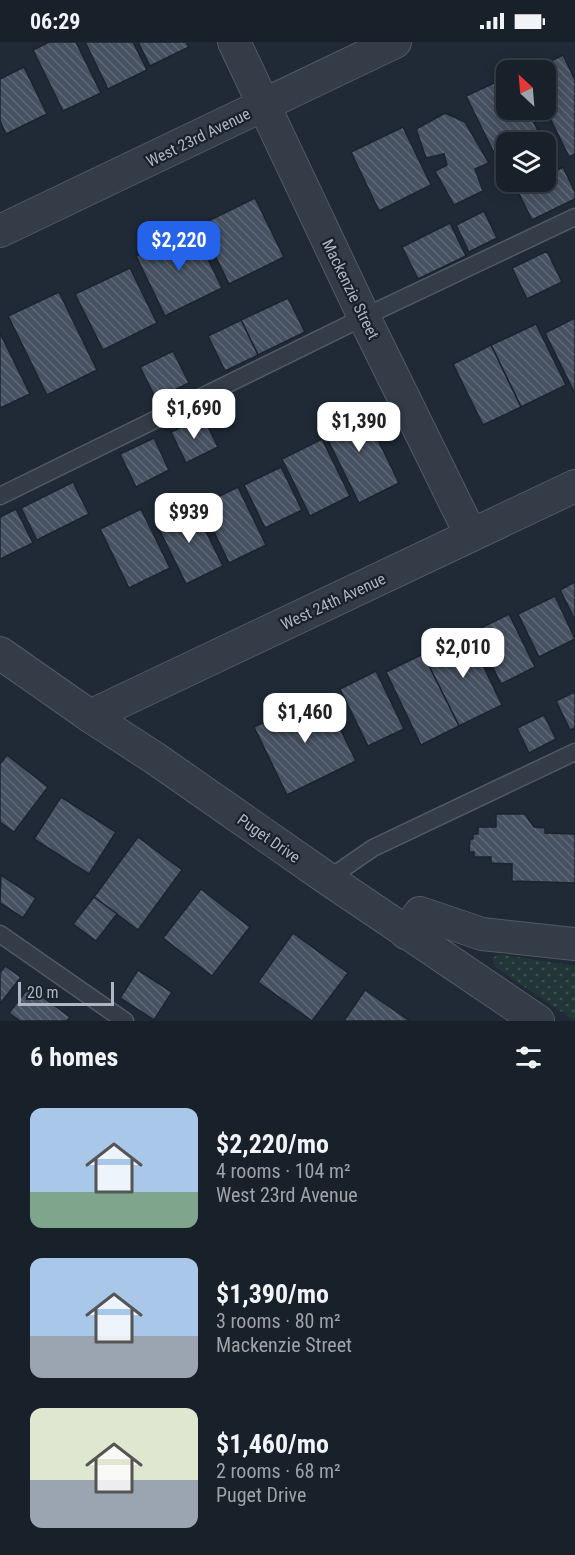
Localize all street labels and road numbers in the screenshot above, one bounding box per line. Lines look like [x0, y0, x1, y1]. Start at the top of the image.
street label: West 23rd Avenue [143, 104, 253, 171]
street label: Mackenzie Street [318, 236, 383, 343]
street label: West 24th Avenue [278, 569, 388, 634]
street label: Puget Drive [234, 810, 304, 867]

